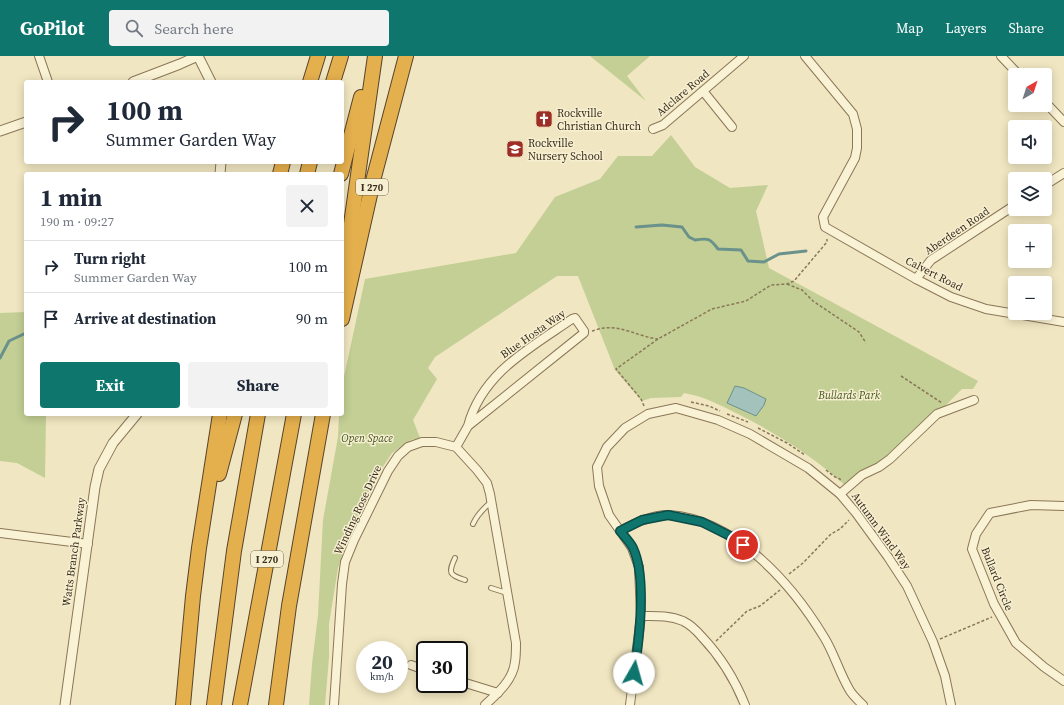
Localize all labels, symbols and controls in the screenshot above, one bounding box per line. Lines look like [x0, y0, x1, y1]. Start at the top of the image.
search box [109, 10, 389, 46]
text: GoPilot [20, 15, 85, 41]
icon: search [123, 17, 145, 39]
text: Search here [155, 18, 234, 39]
text: Map [896, 18, 923, 38]
text: Layers [945, 18, 987, 38]
text: Share [1009, 18, 1044, 38]
street label: Adclare Road [653, 66, 713, 120]
north arrow [1008, 68, 1052, 112]
map controls [1008, 68, 1052, 320]
text: 100 m [106, 91, 183, 129]
icon: right [40, 96, 92, 148]
place label: Rockville Christian Church [557, 106, 642, 134]
church icon: Rockville Christian Church [534, 109, 554, 129]
button: sound [1008, 120, 1052, 164]
text: Summer Garden Way [106, 127, 276, 152]
place label: Rockville Nursery School [528, 136, 603, 164]
school or university icon: Rockville Nursery School [505, 139, 525, 159]
button: layers [1008, 172, 1052, 216]
road number: I 270 [356, 179, 388, 195]
text: 1 min [40, 181, 102, 214]
button: close [286, 185, 328, 227]
street label: Aberdeen Road [922, 203, 993, 258]
text: 190 m · 09:27 [40, 213, 114, 230]
button: + [1008, 224, 1052, 268]
text: Turn right [74, 248, 146, 269]
street label: Calvert Road [903, 253, 966, 295]
icon: right [40, 256, 62, 278]
text: 100 m [288, 256, 328, 277]
text: Summer Garden Way [74, 269, 197, 286]
button: − [1008, 276, 1052, 320]
street label: Blue Hosta Way [498, 306, 569, 362]
icon: arrive [40, 308, 62, 330]
text: Arrive at destination [74, 308, 216, 329]
text: 90 m [296, 308, 328, 329]
button: Exit [40, 362, 180, 408]
button: Share [188, 362, 328, 408]
park label: Bullards Park [817, 388, 881, 403]
park label: Open Space [341, 431, 393, 446]
street label: Winding Rose Drive [331, 462, 386, 557]
street label: Autumn Wind Way [848, 489, 914, 573]
street label: Watts Branch Parkway [59, 496, 89, 608]
pin [726, 528, 760, 562]
icon: arrive [732, 534, 754, 556]
street label: Bullard Circle [977, 545, 1017, 613]
road number: I 270 [251, 551, 283, 567]
speed limit sign: 30 [416, 641, 468, 693]
text: 20 [371, 648, 393, 676]
position arrow [613, 652, 655, 694]
text: km/h [370, 670, 394, 683]

